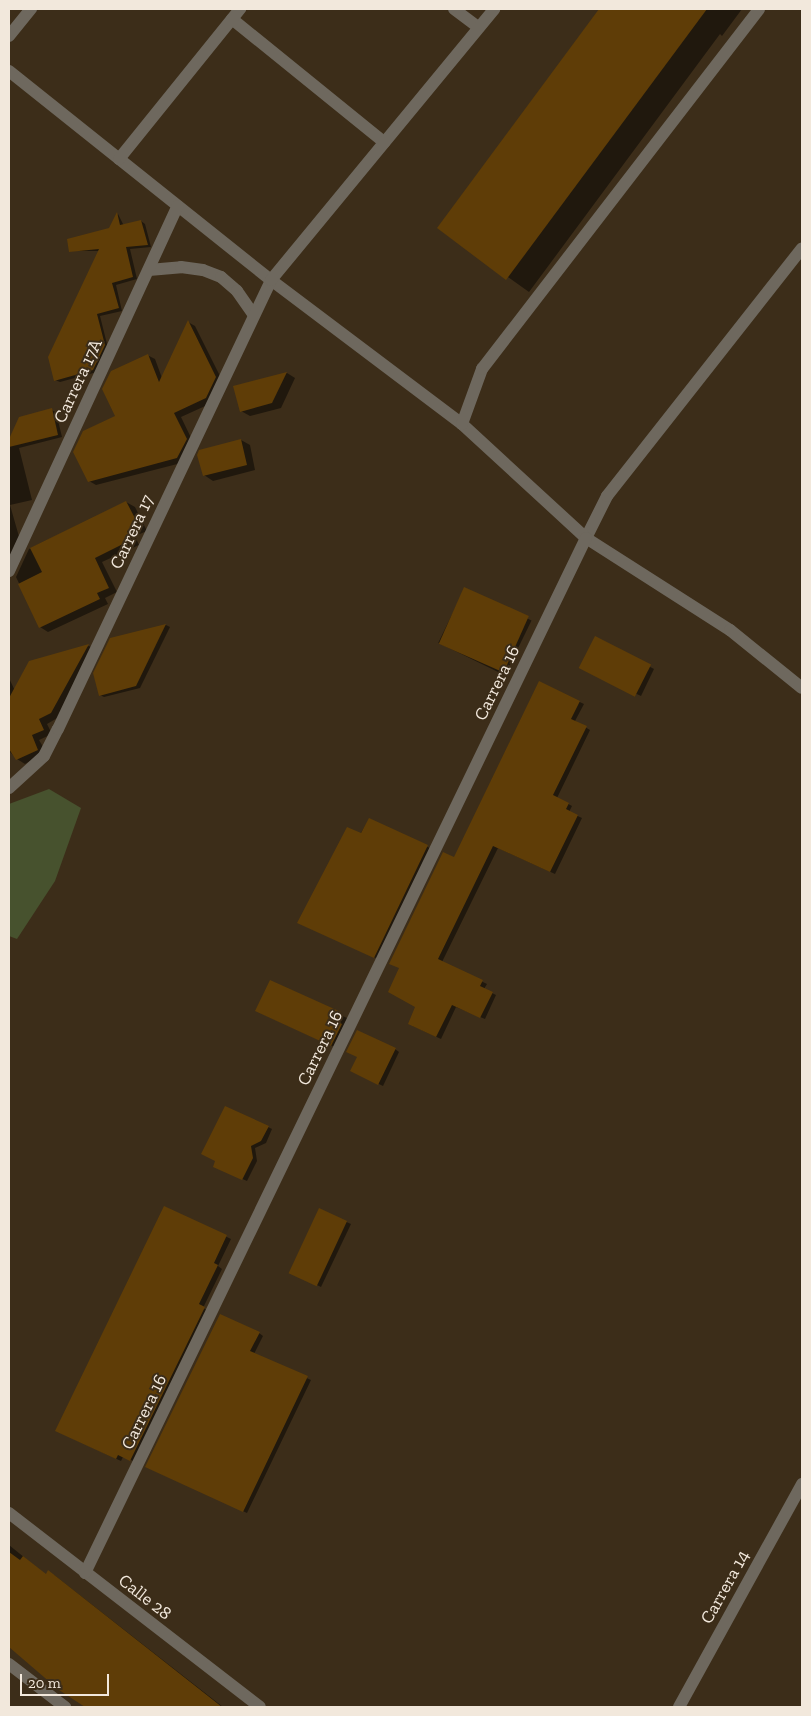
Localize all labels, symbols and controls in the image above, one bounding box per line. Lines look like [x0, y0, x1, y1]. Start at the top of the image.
street label: Carrera 17A [49, 335, 107, 427]
street label: Carrera 17 [105, 491, 159, 573]
street label: Carrera 16 [470, 642, 524, 724]
street label: Carrera 16 [293, 1007, 347, 1089]
street label: Carrera 16 [117, 1371, 171, 1453]
street label: Carrera 14 [696, 1546, 754, 1628]
street label: Calle 28 [114, 1570, 176, 1624]
scale bar [22, 1664, 111, 1696]
text: 20 m [28, 1674, 61, 1692]

